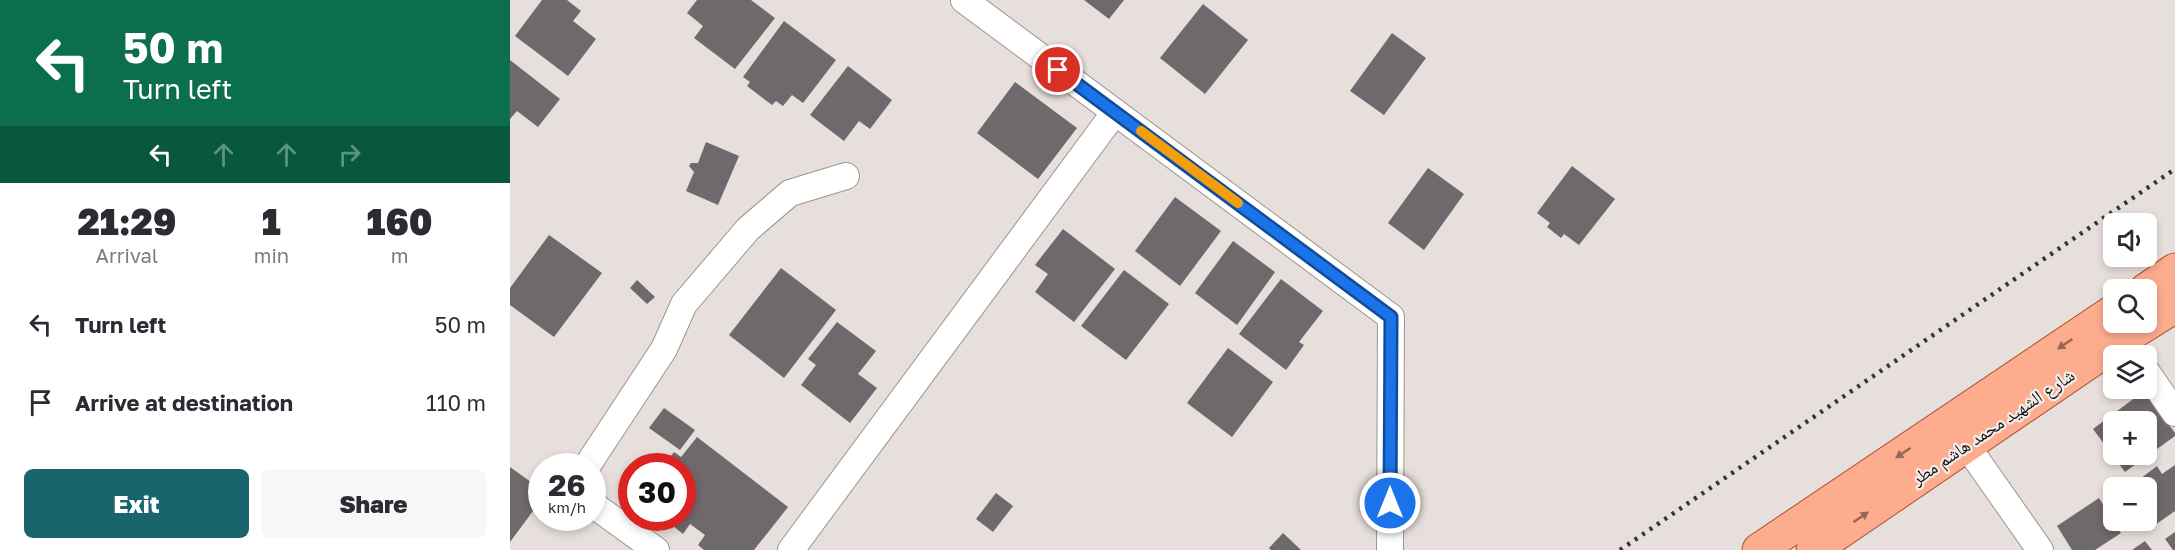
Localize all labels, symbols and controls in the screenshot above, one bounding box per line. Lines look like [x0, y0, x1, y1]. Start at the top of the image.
text: 50 m [123, 22, 223, 72]
icon: left [24, 24, 102, 102]
pin [1032, 44, 1083, 95]
icon: arrive [1041, 53, 1074, 86]
text: Turn left [123, 73, 232, 105]
icon: left [144, 138, 177, 171]
icon: ahead [207, 138, 240, 171]
icon: ahead [270, 138, 303, 171]
icon: right [333, 138, 366, 171]
text: 21:29 [77, 200, 176, 243]
text: 1 [262, 200, 281, 243]
text: 160 [366, 200, 433, 243]
map controls [2103, 213, 2157, 531]
button: sound [2103, 213, 2157, 267]
text: Arrival [96, 243, 158, 267]
text: min [254, 243, 289, 267]
text: m [391, 243, 408, 267]
button: search [2103, 279, 2157, 333]
icon: left [24, 308, 57, 341]
text: Turn left [75, 311, 166, 338]
text: 50 m [435, 311, 486, 338]
one-way arrow [2057, 338, 2073, 349]
button: layers [2103, 345, 2157, 399]
street label: شارع الشهيد محمد هاشم مطر [1906, 363, 2079, 491]
icon: arrive [24, 386, 57, 419]
text: Arrive at destination [75, 389, 293, 416]
text: 110 m [426, 389, 486, 416]
button: + [2103, 411, 2157, 465]
one-way arrow [1895, 447, 1911, 458]
speed limit sign: 30 [618, 453, 696, 531]
text: 26 [548, 467, 586, 503]
button: Exit [24, 469, 249, 538]
button: Share [261, 469, 486, 538]
position arrow [1358, 471, 1422, 535]
button: − [2103, 477, 2157, 531]
text: km/h [548, 498, 586, 516]
one-way arrow [1853, 512, 1869, 523]

